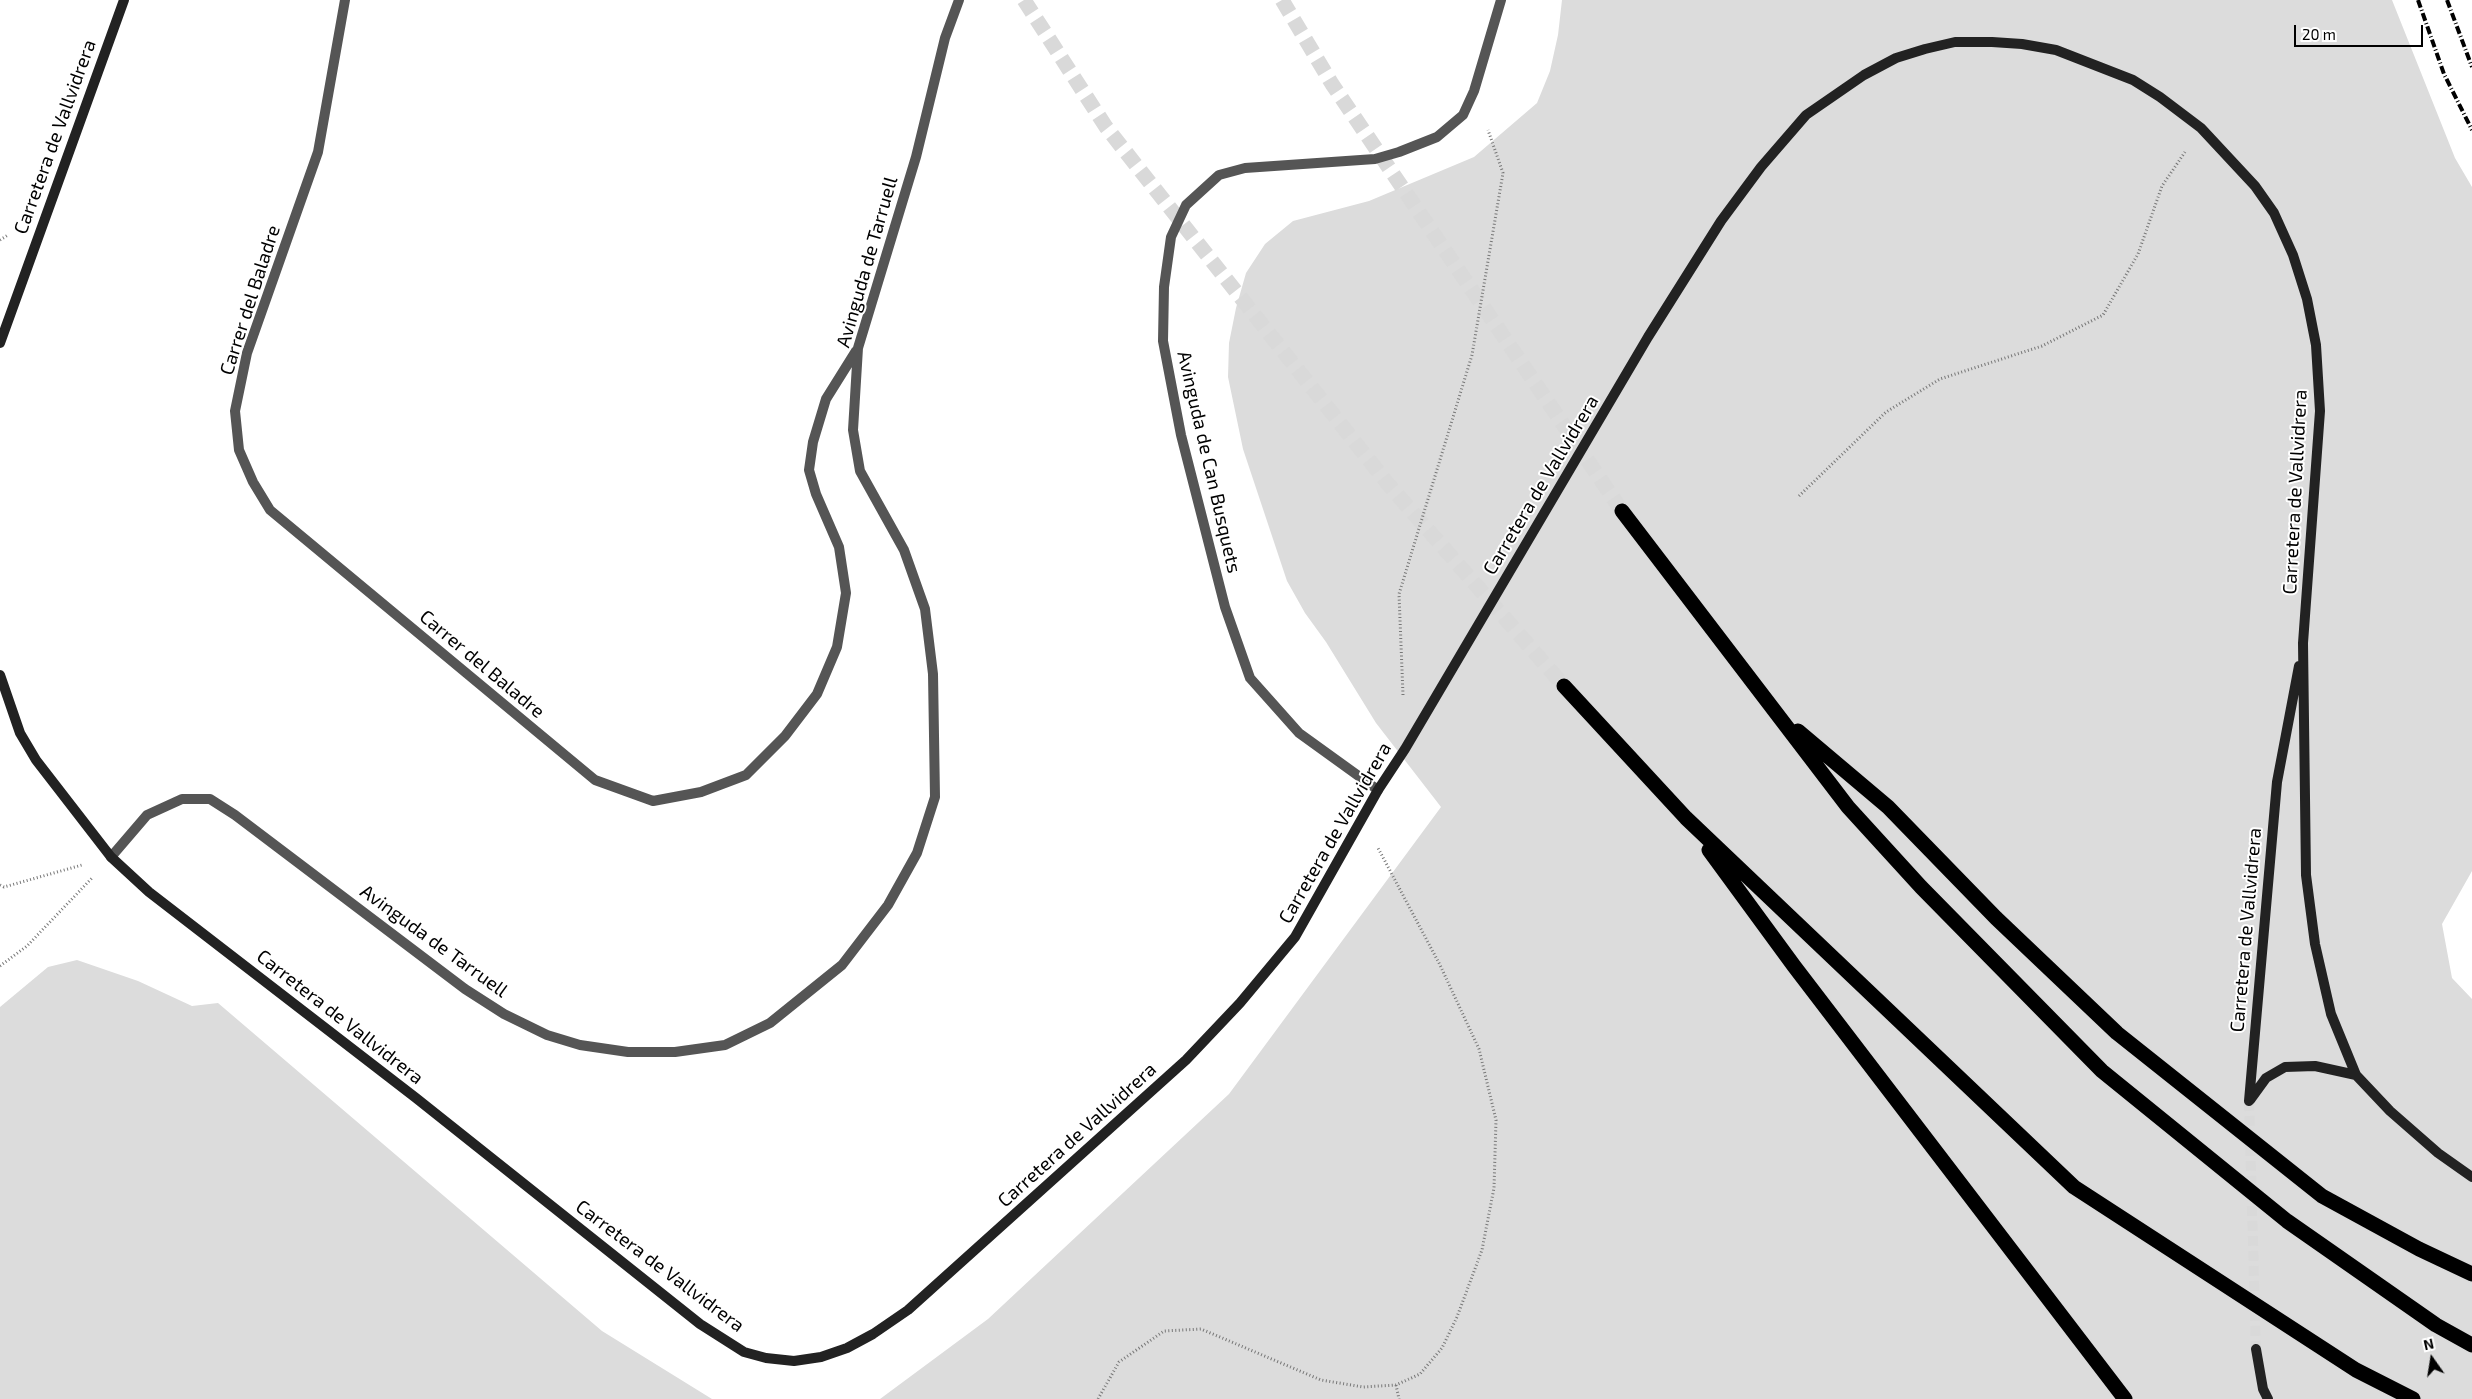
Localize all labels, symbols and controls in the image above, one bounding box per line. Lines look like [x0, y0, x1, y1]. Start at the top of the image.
scale bar [2297, 15, 2426, 47]
text: 20 m [2302, 25, 2336, 43]
street label: Carretera de Vallvidrera [9, 37, 101, 237]
street label: Avinguda de Tarruell [832, 174, 902, 350]
street label: Carrer del Baladre [215, 222, 285, 378]
street label: Avinguda de Can Busquets [1172, 349, 1246, 575]
street label: Carretera de Vallvidrera [2278, 389, 2312, 595]
street label: Carretera de Vallvidrera [1478, 391, 1604, 579]
street label: Carrer del Baladre [415, 605, 549, 723]
street label: Carretera de Vallvidrera [1274, 738, 1396, 928]
street label: Carretera de Vallvidrera [2226, 827, 2266, 1033]
street label: Avinguda de Tarruell [356, 880, 512, 1002]
street label: Carretera de Vallvidrera [252, 945, 428, 1089]
street label: Carretera de Vallvidrera [993, 1058, 1161, 1212]
street label: Carretera de Vallvidrera [571, 1195, 749, 1337]
north arrow [2407, 1334, 2457, 1384]
text: N [2422, 1334, 2435, 1353]

